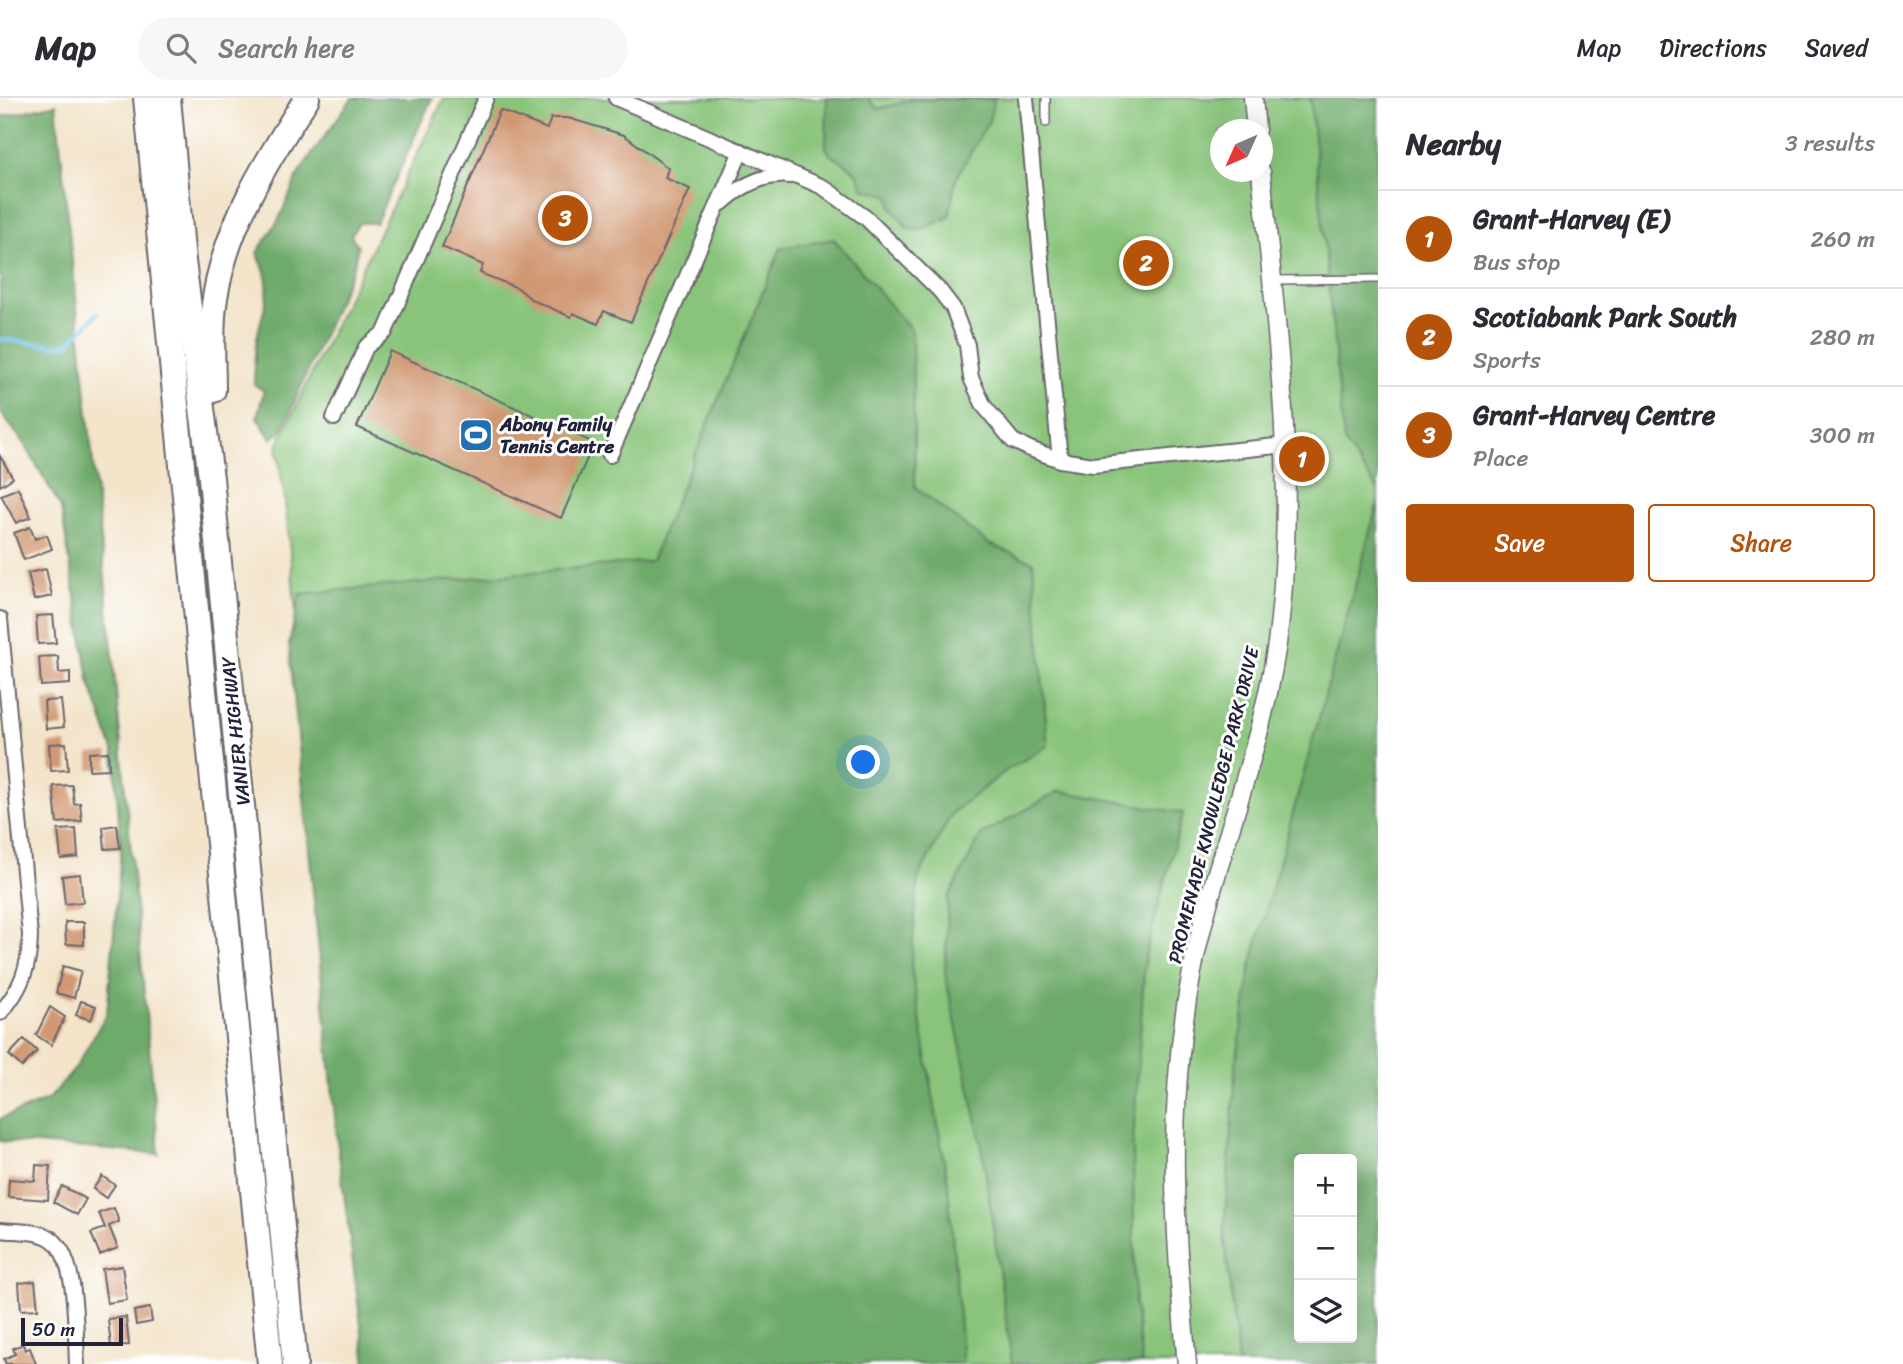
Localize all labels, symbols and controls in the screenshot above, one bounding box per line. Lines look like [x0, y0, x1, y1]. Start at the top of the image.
search box [138, 17, 628, 80]
text: Map [35, 19, 96, 77]
text: Search here [218, 25, 355, 71]
text: Map [1577, 27, 1621, 69]
text: Directions [1659, 27, 1767, 69]
text: Saved [1805, 27, 1868, 69]
icon: search [162, 29, 200, 67]
text: Nearby [1406, 117, 1501, 171]
north arrow [1210, 119, 1273, 182]
text: 3 results [1785, 123, 1875, 164]
pin: 3 [542, 192, 588, 244]
text: Grant-Harvey (E) [1473, 196, 1669, 242]
text: 1 [1424, 219, 1434, 260]
text: 260 m [1810, 219, 1875, 260]
pin: 2 [1123, 237, 1169, 289]
text: Bus stop [1473, 242, 1560, 283]
text: Scotiabank Park South [1473, 294, 1737, 340]
text: 2 [1422, 317, 1436, 358]
text: 280 m [1810, 317, 1875, 358]
text: Sports [1473, 340, 1541, 381]
text: Grant-Harvey Centre [1473, 392, 1715, 438]
place label: Abony Family Tennis Centre [499, 408, 614, 463]
text: 3 [1423, 415, 1435, 456]
text: 300 m [1810, 415, 1875, 456]
sports icon: Abony Family Tennis Centre [457, 416, 495, 454]
pin: 1 [1279, 433, 1325, 485]
text: Place [1473, 438, 1528, 479]
button: Save [1406, 504, 1634, 582]
button: Share [1648, 504, 1875, 582]
street label: PROMENADE KNOWLEDGE PARK DRIVE [1158, 642, 1269, 967]
street label: VANIER HIGHWAY [211, 654, 260, 807]
your location [846, 745, 880, 779]
map controls [1294, 1154, 1357, 1343]
button: + [1294, 1154, 1357, 1217]
button: − [1294, 1217, 1357, 1280]
button: layers [1294, 1280, 1357, 1343]
text: 50 m [32, 1313, 75, 1346]
scale bar [21, 1315, 122, 1347]

